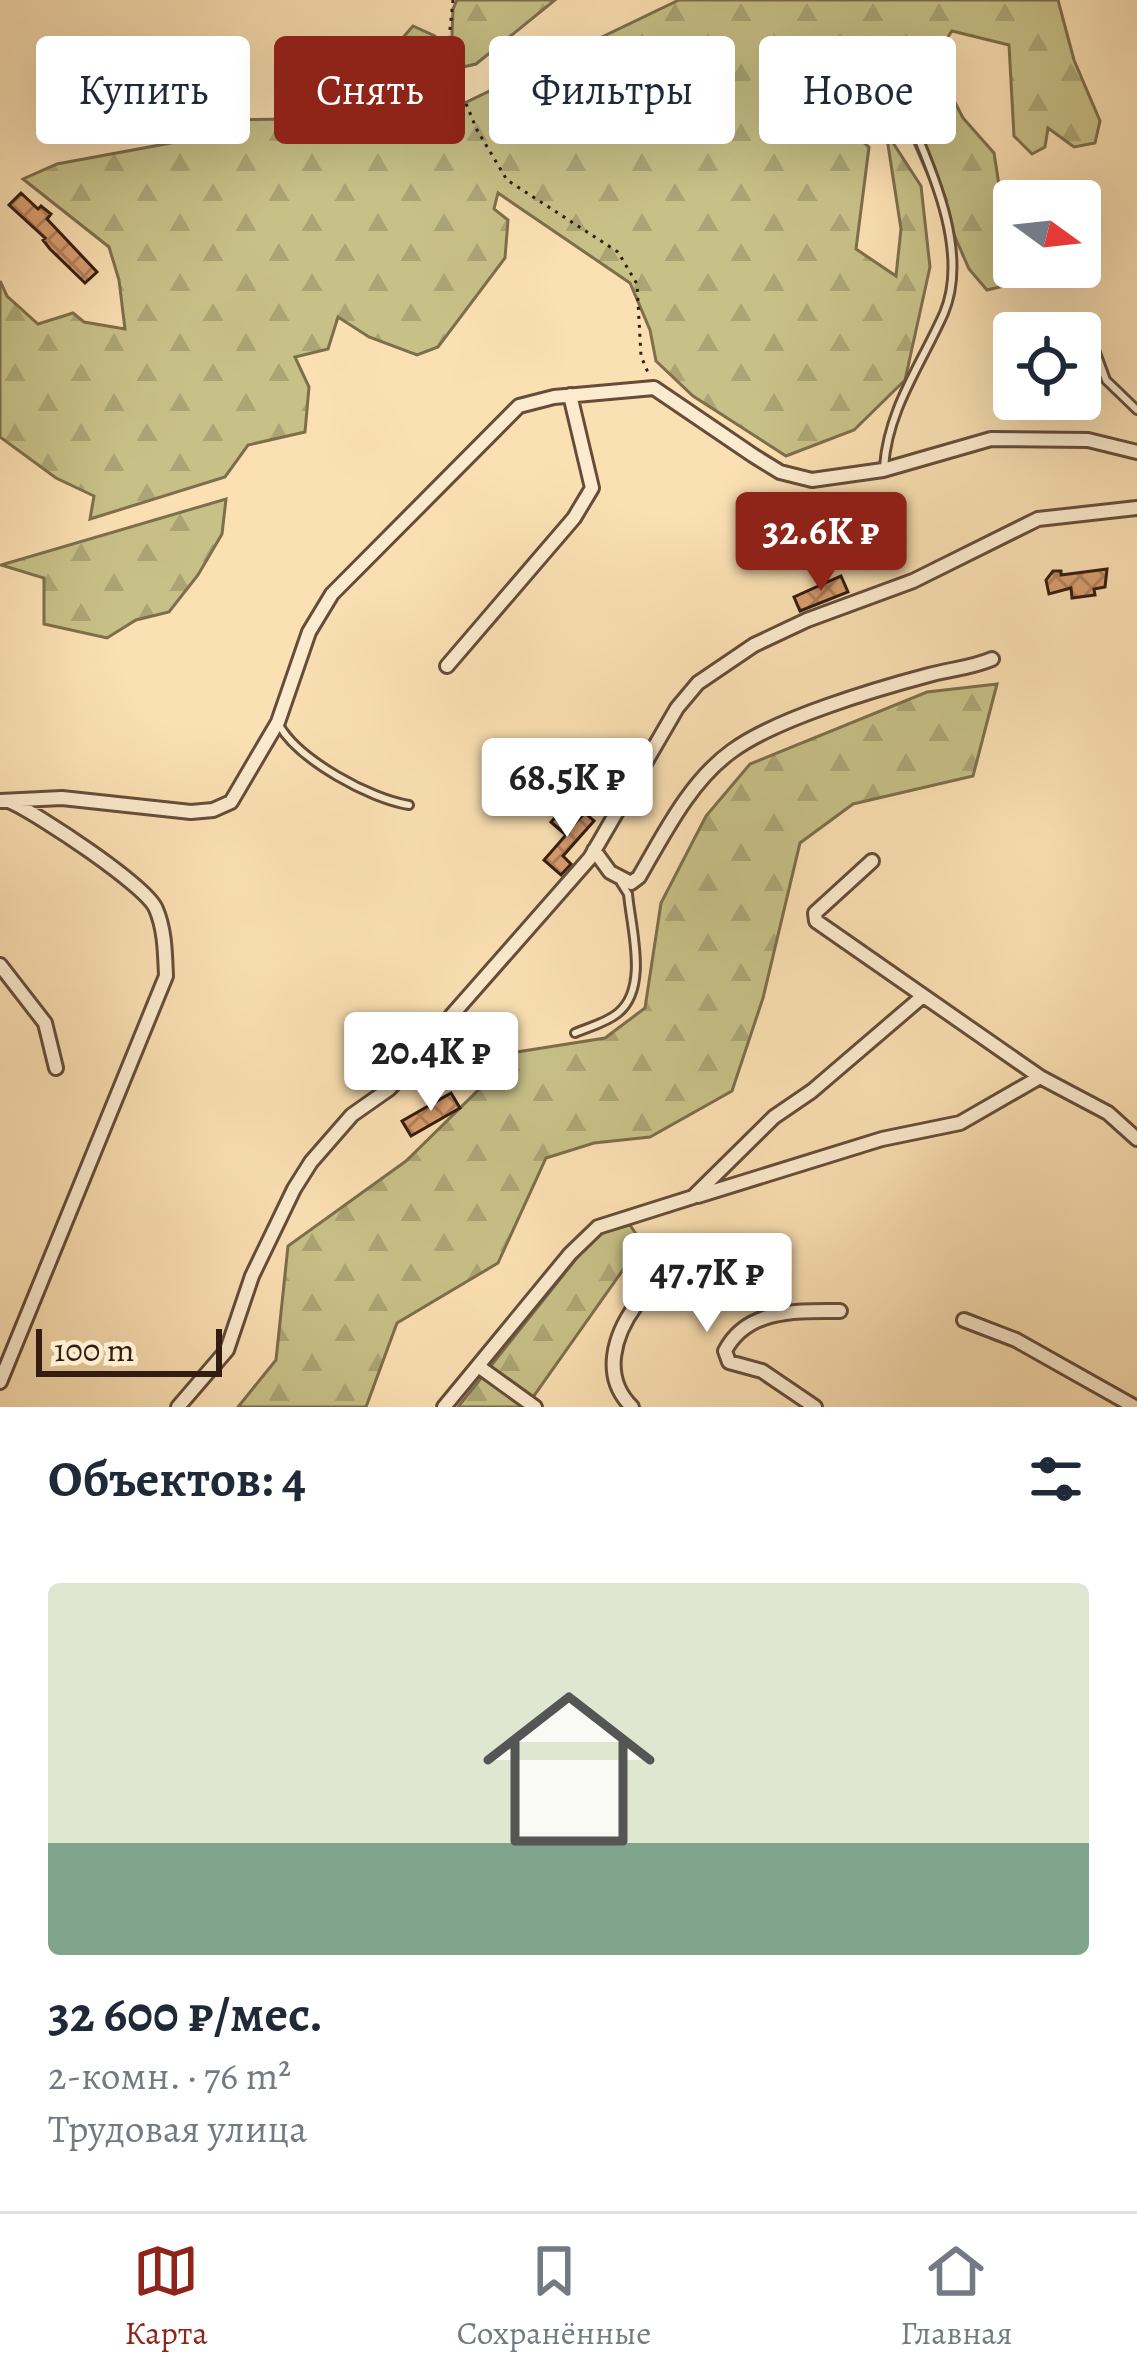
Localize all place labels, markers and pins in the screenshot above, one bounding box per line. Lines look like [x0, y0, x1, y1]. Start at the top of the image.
pin: 32.6K ₽ [710, 492, 932, 594]
pin: 68.5K ₽ [456, 738, 678, 840]
pin: 20.4K ₽ [320, 1012, 542, 1114]
pin: 47.7K ₽ [596, 1233, 818, 1335]

